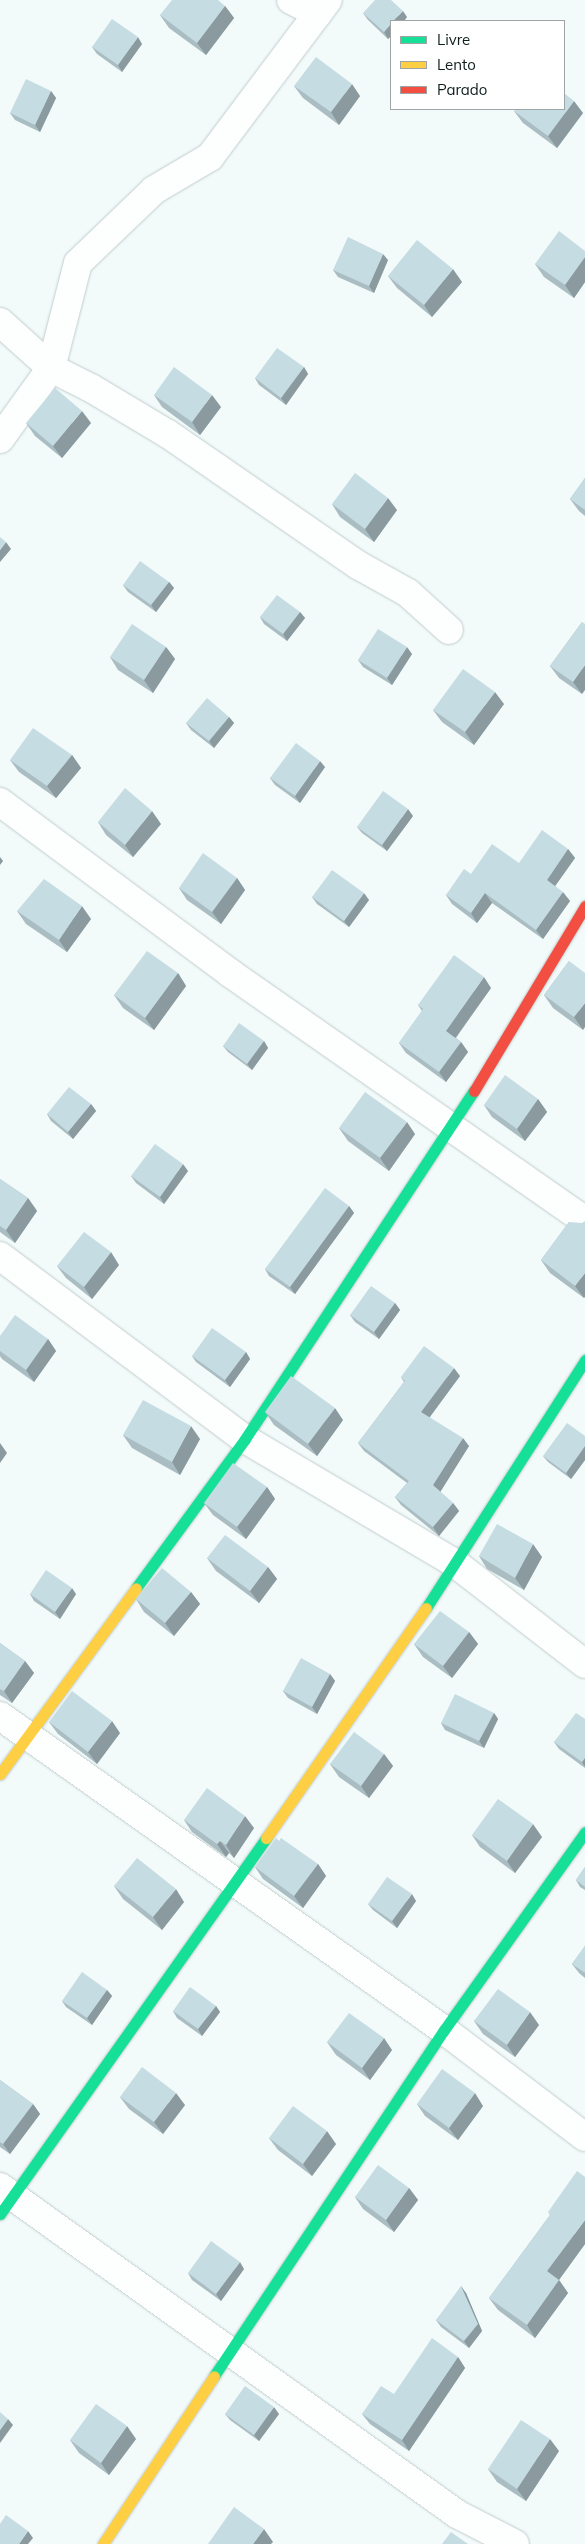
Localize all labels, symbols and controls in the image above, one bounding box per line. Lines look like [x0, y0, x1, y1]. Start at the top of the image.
legend [390, 20, 565, 110]
text: Livre [437, 30, 470, 49]
text: Lento [437, 55, 476, 74]
text: Parado [437, 80, 487, 99]

